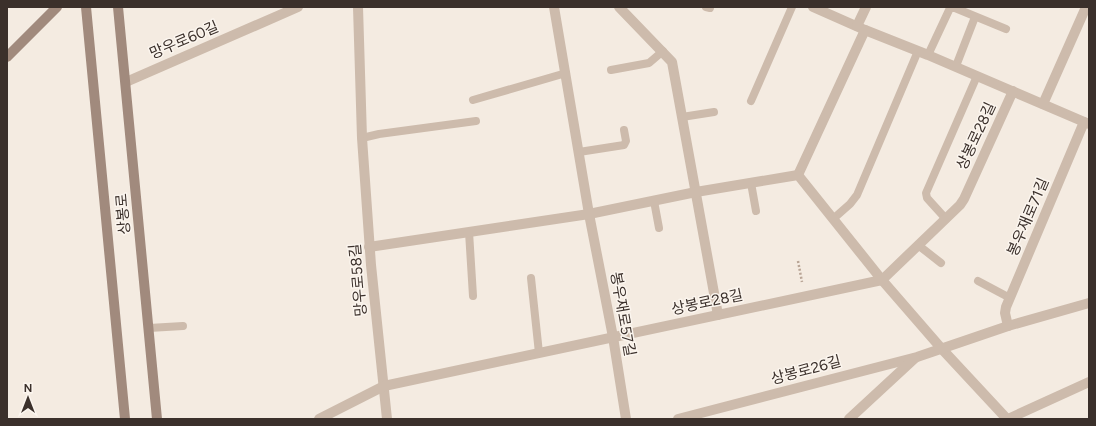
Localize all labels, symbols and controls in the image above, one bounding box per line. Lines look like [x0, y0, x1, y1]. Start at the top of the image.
street label: 망우로60길 [147, 17, 221, 63]
street label: 상봉로28길 [952, 99, 1000, 173]
street label: 봉우재로71길 [1003, 175, 1053, 259]
street label: 상봉로 [112, 193, 134, 235]
street label: 망우로58길 [346, 243, 370, 317]
street label: 봉우재로57길 [607, 270, 639, 358]
street label: 상봉로28길 [670, 286, 744, 318]
street label: 상봉로26길 [769, 352, 843, 388]
north arrow [8, 378, 48, 418]
text: N [24, 382, 32, 395]

